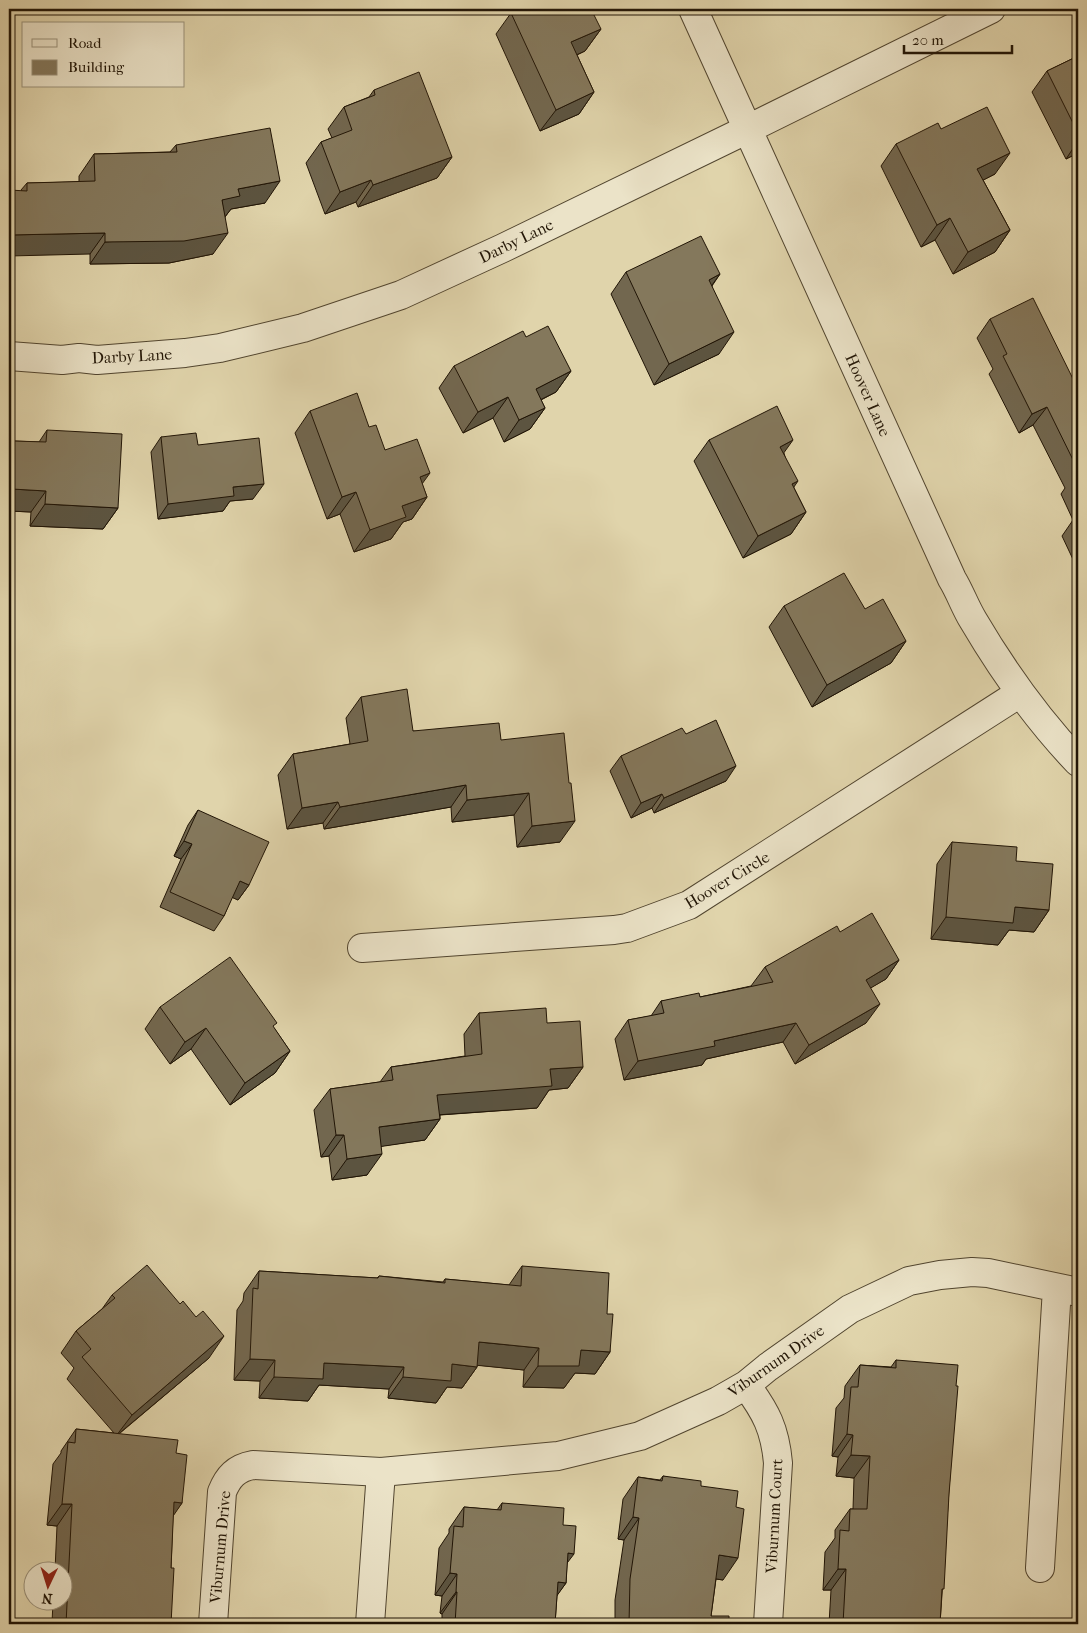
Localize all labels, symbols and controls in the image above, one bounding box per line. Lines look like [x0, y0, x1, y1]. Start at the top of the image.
legend [22, 22, 185, 88]
scale bar [904, 22, 1012, 54]
text: 20 m [912, 31, 944, 49]
text: Road [68, 34, 102, 52]
text: Building [68, 58, 125, 76]
street label: Darby Lane [476, 215, 556, 267]
street label: Darby Lane [91, 344, 173, 368]
street label: Hoover Lane [841, 351, 895, 439]
street label: Hoover Circle [681, 847, 773, 913]
street label: Viburnum Drive [723, 1321, 828, 1402]
street label: Viburnum Court [761, 1458, 786, 1575]
street label: Viburnum Drive [206, 1490, 234, 1605]
north arrow [22, 1560, 72, 1610]
text: N [41, 1590, 53, 1607]

